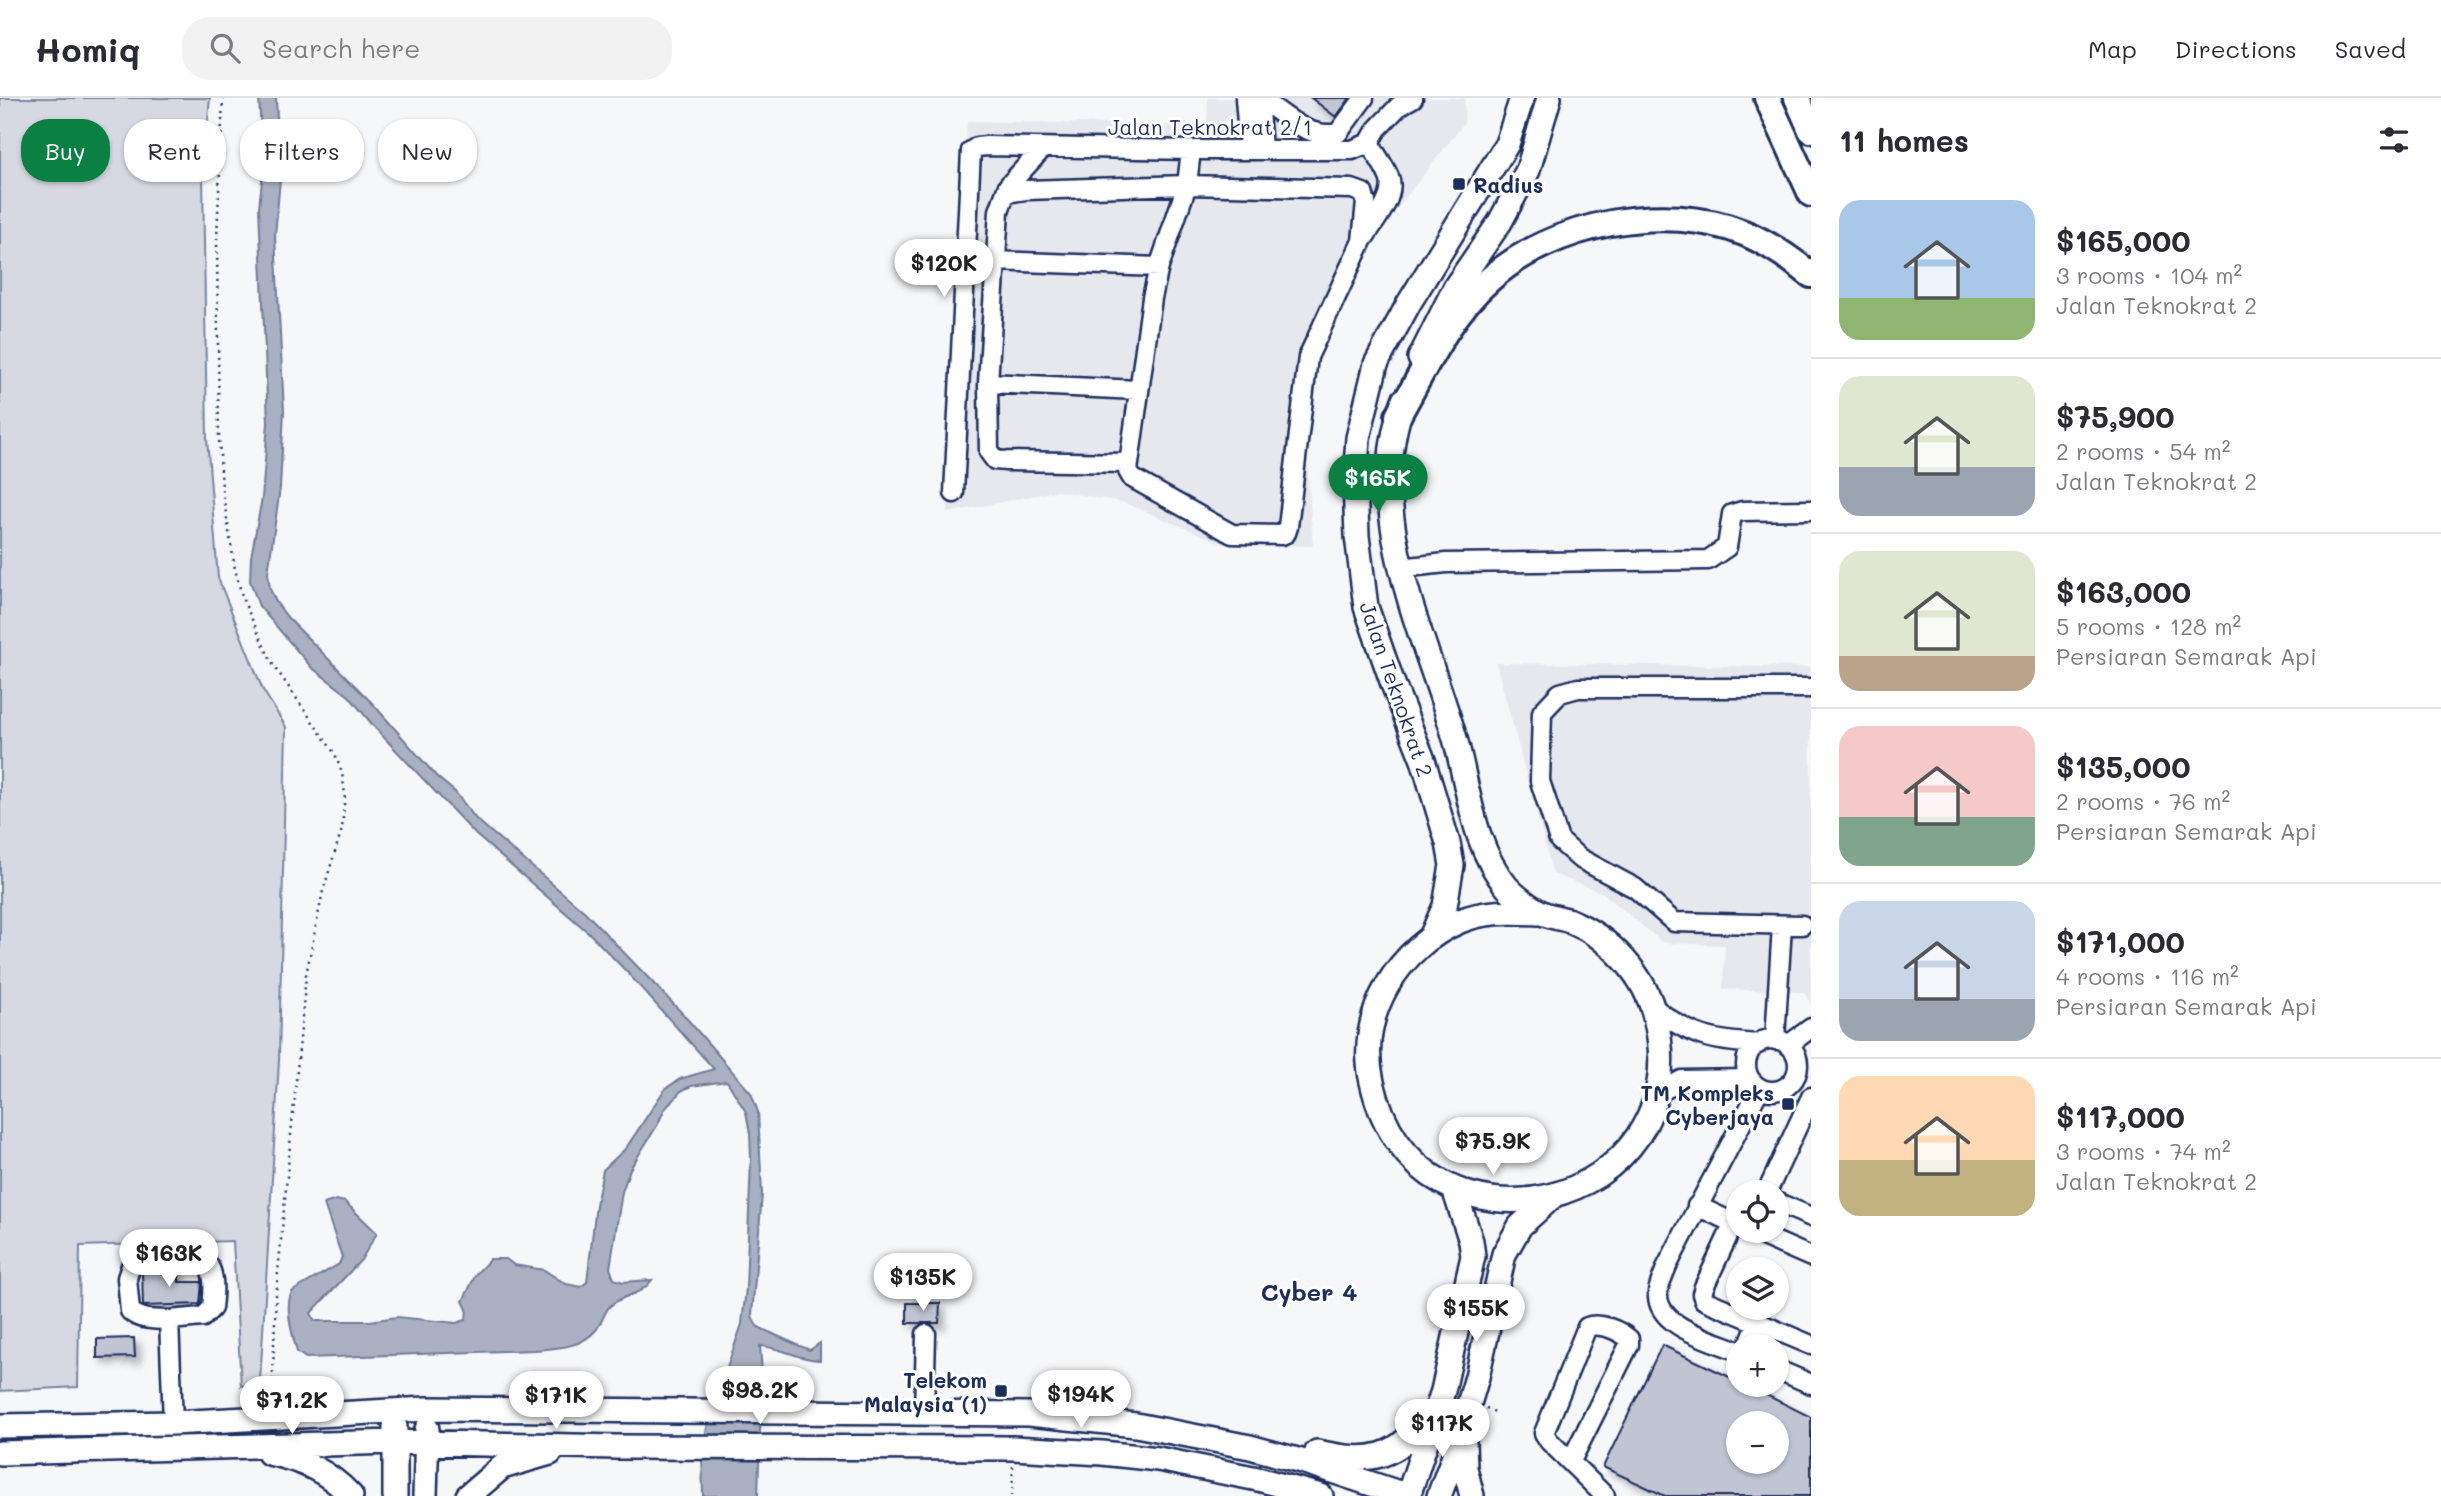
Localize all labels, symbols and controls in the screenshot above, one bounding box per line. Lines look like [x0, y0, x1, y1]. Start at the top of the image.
search box [182, 17, 672, 80]
text: Homiq [35, 27, 140, 70]
icon: search [206, 29, 244, 67]
text: Search here [262, 31, 420, 65]
text: Map [2088, 33, 2137, 64]
text: Directions [2175, 33, 2297, 64]
text: Saved [2335, 33, 2406, 64]
street label: Jalan Teknokrat 2/1 [1108, 113, 1312, 140]
chip: Buy [21, 119, 110, 182]
chip: Rent [124, 119, 226, 182]
chip: Filters [240, 119, 364, 182]
chip: New [378, 119, 477, 182]
text: 11 homes [1839, 120, 1969, 160]
icon: filters [2375, 121, 2413, 159]
place label: Radius [1473, 171, 1543, 198]
marker: Radius [1451, 176, 1467, 192]
text: $165,000 [2056, 220, 2191, 260]
icon: home [1895, 228, 1979, 312]
pin: $120K [895, 240, 993, 299]
text: $120K [910, 247, 978, 277]
text: 3 rooms · 104 m² [2056, 260, 2242, 290]
text: Jalan Teknokrat 2 [2056, 290, 2257, 320]
text: $75,900 [2056, 396, 2175, 436]
icon: home [1895, 404, 1979, 488]
text: 2 rooms · 54 m² [2056, 436, 2231, 466]
pin: $165K [1329, 454, 1427, 514]
text: $165K [1345, 462, 1411, 492]
text: Jalan Teknokrat 2 [2056, 466, 2257, 496]
text: $163,000 [2056, 571, 2191, 611]
icon: home [1895, 579, 1979, 663]
street label: Jalan Teknokrat 2 [1354, 598, 1440, 780]
text: 5 rooms · 128 m² [2056, 611, 2241, 641]
text: Persiaran Semarak Api [2056, 641, 2317, 671]
text: $135,000 [2056, 746, 2190, 786]
icon: home [1895, 754, 1979, 838]
text: 2 rooms · 76 m² [2056, 786, 2230, 816]
text: Persiaran Semarak Api [2056, 816, 2317, 846]
text: $171,000 [2056, 921, 2185, 961]
icon: home [1895, 929, 1979, 1013]
text: 4 rooms · 116 m² [2056, 961, 2239, 991]
text: Persiaran Semarak Api [2056, 991, 2317, 1021]
place label: TM Kompleks Cyberjaya [1640, 1079, 1774, 1131]
marker: TM Kompleks Cyberjaya [1780, 1096, 1796, 1112]
text: $117,000 [2056, 1096, 2185, 1136]
icon: home [1895, 1104, 1979, 1188]
pin: $75.9K [1436, 1118, 1550, 1177]
text: $75.9K [1455, 1125, 1531, 1155]
text: 3 rooms · 74 m² [2056, 1136, 2231, 1166]
text: Jalan Teknokrat 2 [2056, 1166, 2257, 1196]
map controls [1726, 1180, 1789, 1474]
button: locate [1726, 1180, 1789, 1243]
pin: $163K [120, 1230, 218, 1289]
text: $163K [135, 1237, 203, 1267]
pin: $135K [874, 1254, 972, 1313]
button: layers [1726, 1257, 1789, 1320]
text: $135K [890, 1261, 956, 1291]
district label: Cyber 4 [1261, 1276, 1357, 1307]
pin: $155K [1427, 1284, 1525, 1344]
text: $155K [1443, 1292, 1509, 1322]
button: + [1726, 1334, 1789, 1397]
pin: $98.2K [703, 1366, 817, 1426]
place label: Telekom Malaysia (1) [864, 1366, 987, 1418]
pin: $194K [1032, 1370, 1130, 1430]
pin: $171K [507, 1372, 605, 1431]
text: $98.2K [721, 1374, 799, 1404]
pin: $71.2K [235, 1376, 349, 1436]
text: $194K [1047, 1378, 1115, 1408]
text: $171K [525, 1379, 587, 1409]
marker: Telekom Malaysia (1) [993, 1383, 1009, 1399]
text: $71.2K [256, 1384, 328, 1414]
pin: $117K [1393, 1400, 1491, 1459]
text: $117K [1411, 1407, 1473, 1437]
button: − [1726, 1411, 1789, 1474]

